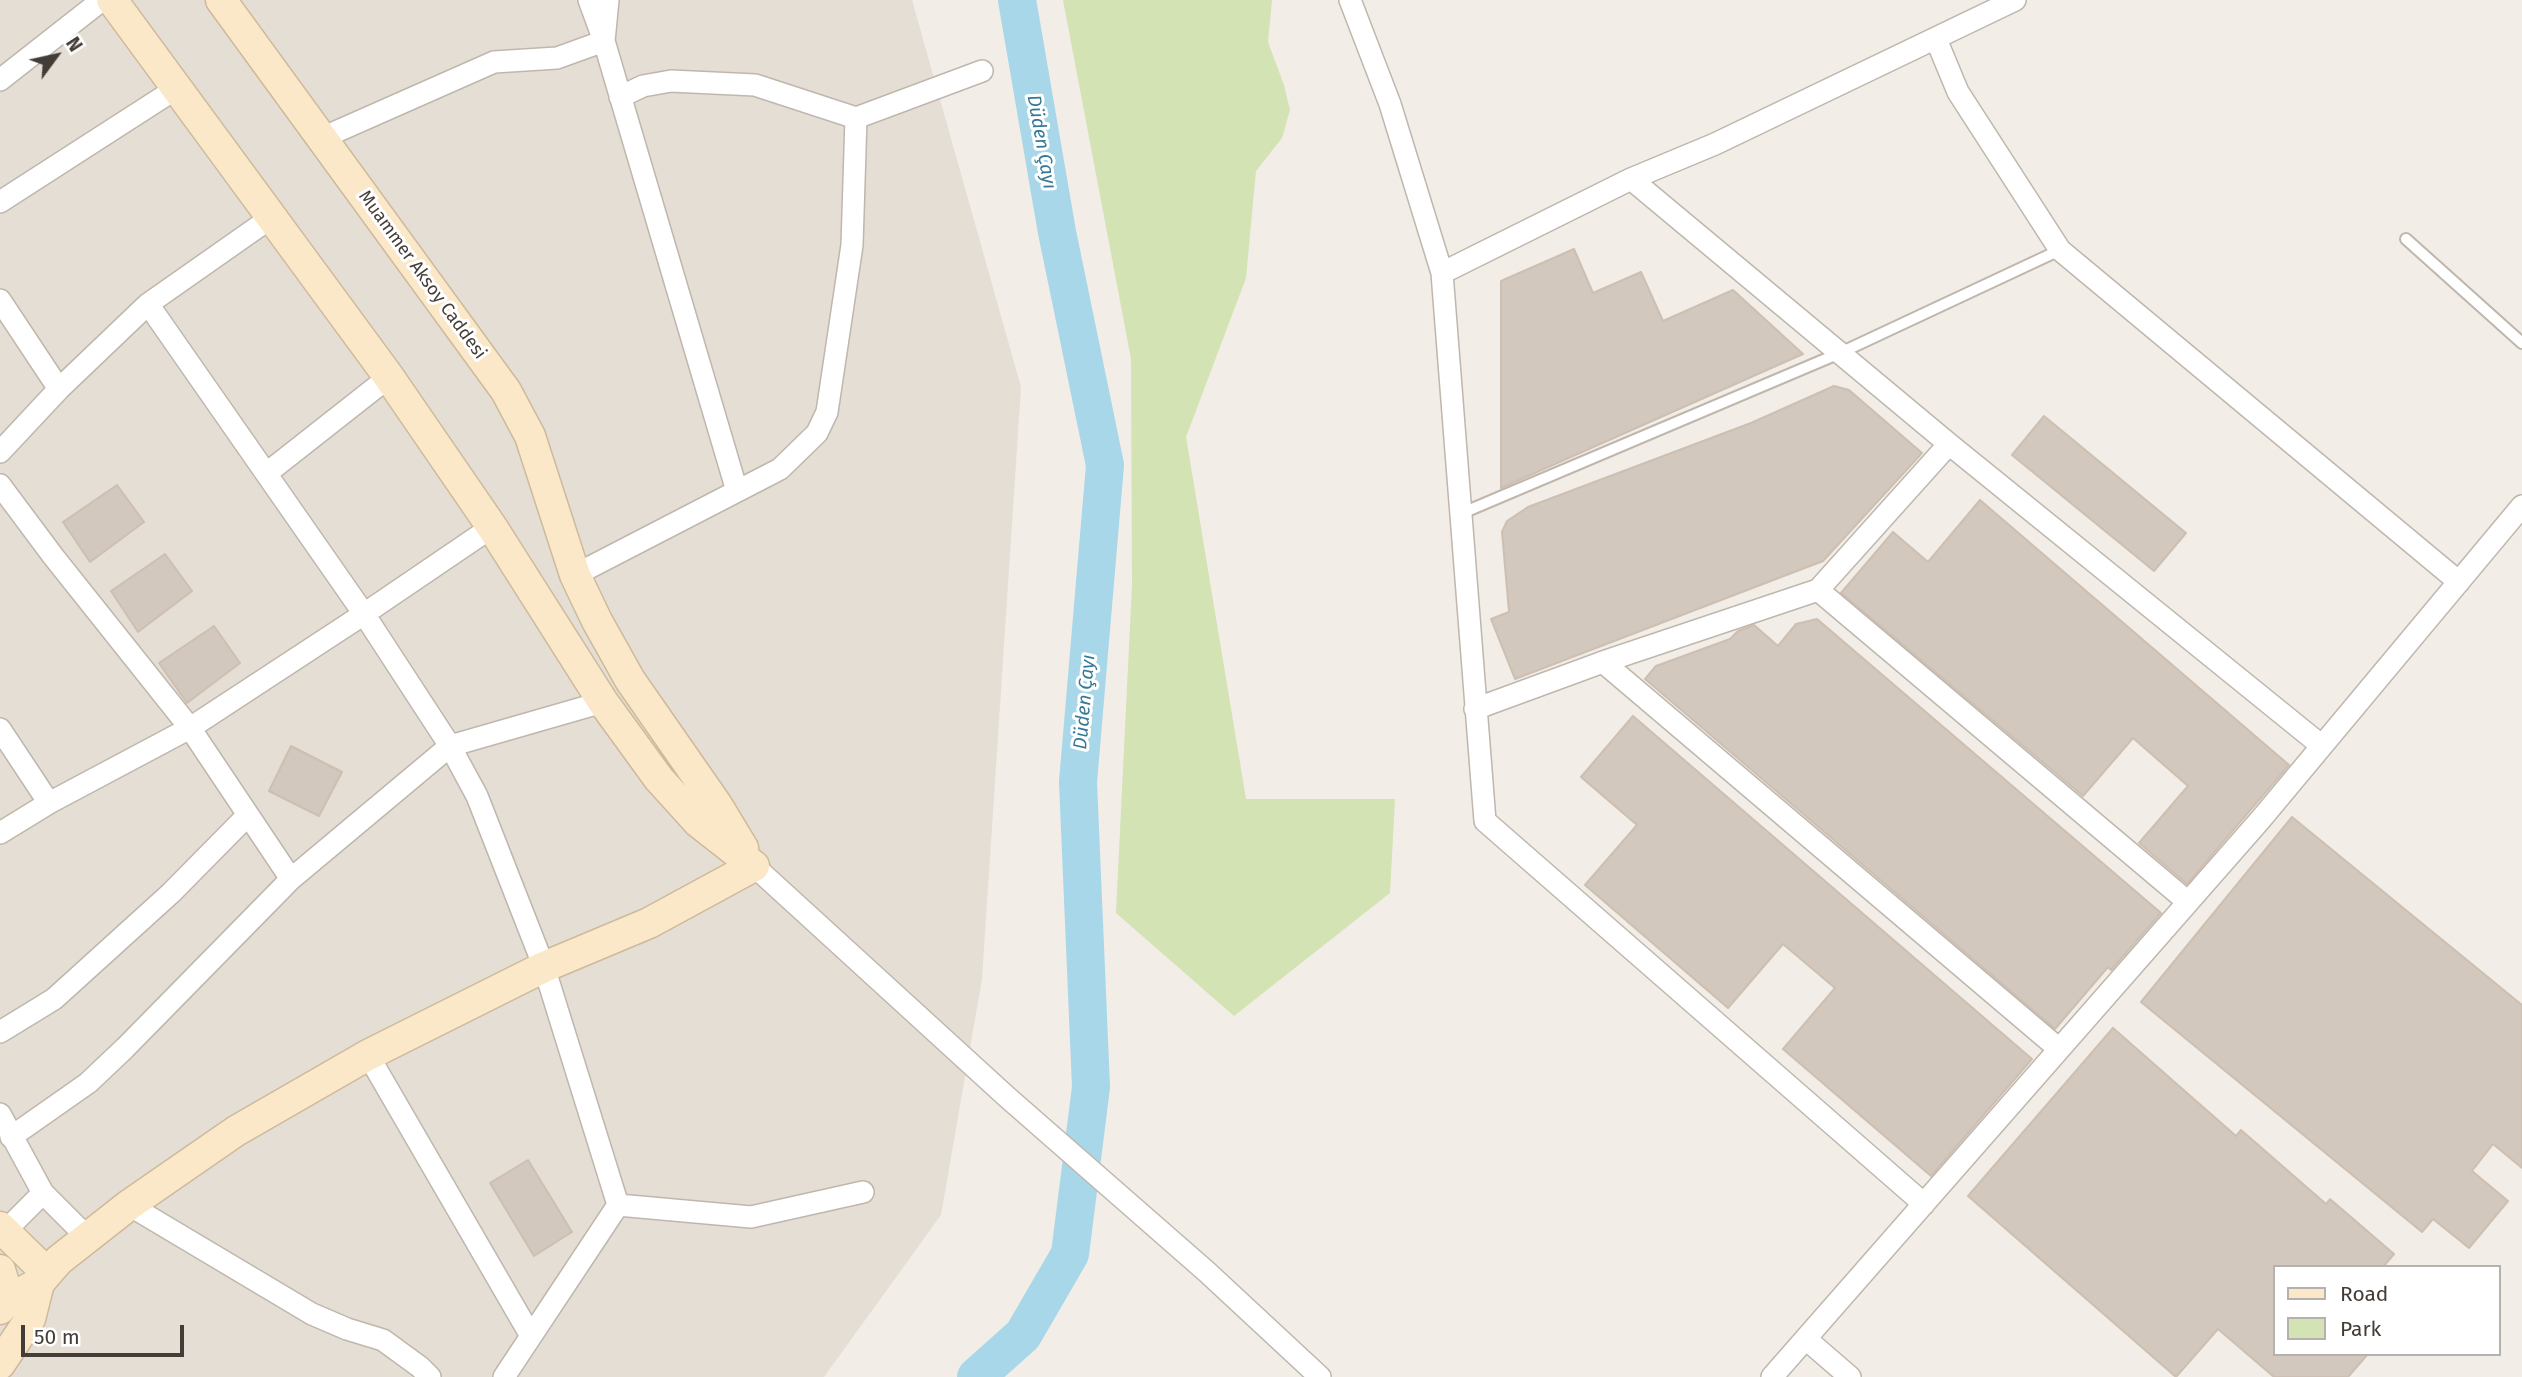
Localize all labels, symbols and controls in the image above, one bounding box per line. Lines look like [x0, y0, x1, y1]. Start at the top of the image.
north arrow [21, 21, 91, 91]
text: N [61, 33, 87, 56]
water label: Düden Çayı [1021, 93, 1061, 191]
street label: Muammer Aksoy Caddesi [354, 187, 490, 363]
water label: Düden Çayı [1069, 653, 1101, 751]
legend [2274, 1265, 2501, 1356]
text: Road [2340, 1281, 2388, 1307]
scale bar [24, 1310, 187, 1354]
text: Park [2340, 1316, 2381, 1342]
text: 50 m [34, 1324, 80, 1350]

